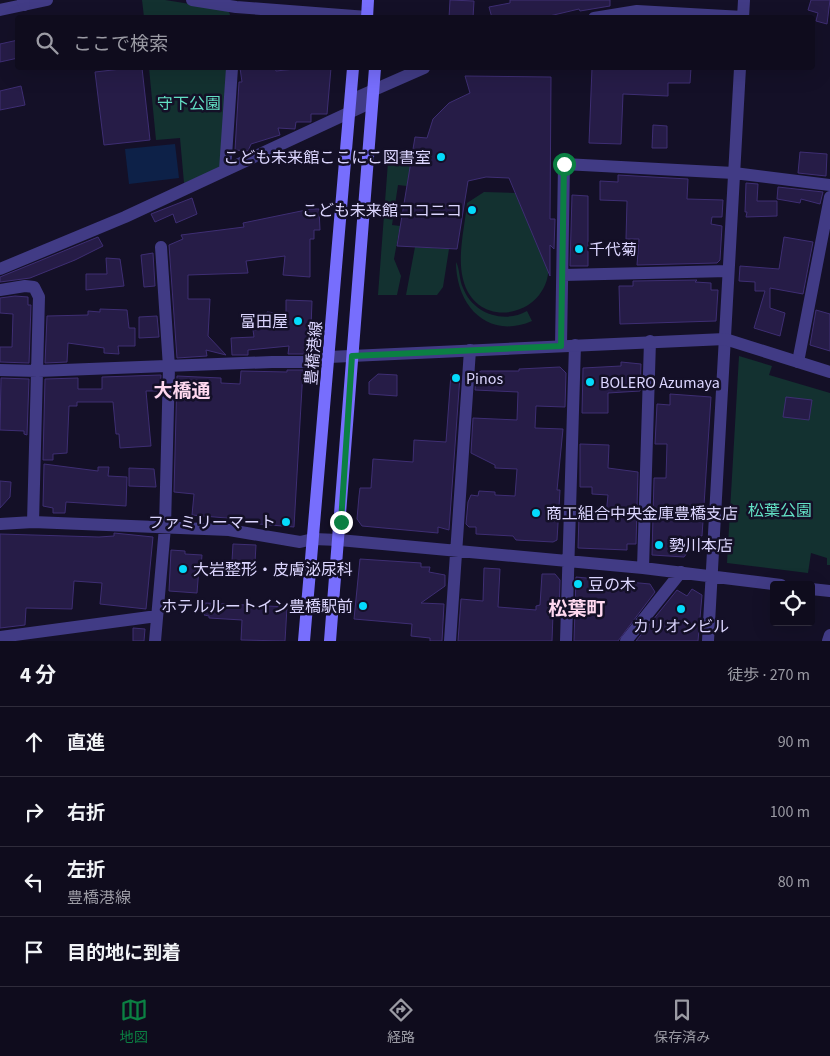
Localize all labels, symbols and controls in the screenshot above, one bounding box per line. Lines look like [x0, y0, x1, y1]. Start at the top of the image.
search box [15, 15, 815, 70]
icon: search [33, 29, 61, 57]
text: ここで検索 [73, 31, 168, 58]
park label: 守下公園 [157, 93, 221, 115]
place label: こども未来館ここにこ図書室 [223, 147, 431, 169]
marker: こども未来館ここにこ図書室 [435, 151, 447, 163]
route start [553, 153, 576, 176]
place label: こども未来館ココニコ [302, 200, 462, 222]
marker: こども未来館ココニコ [466, 204, 478, 216]
place label: 千代菊 [589, 239, 637, 261]
marker: 千代菊 [573, 243, 585, 255]
place label: 富田屋 [240, 311, 288, 333]
marker: 富田屋 [292, 315, 304, 327]
street label: 豊橋港線 [300, 320, 328, 386]
place label: Pinos [466, 368, 503, 390]
marker: Pinos [450, 372, 462, 384]
place label: BOLERO Azumaya [600, 372, 720, 394]
marker: BOLERO Azumaya [584, 376, 596, 388]
district label: 大橋通 [153, 378, 211, 405]
park label: 松葉公園 [748, 500, 812, 522]
place label: 商工組合中央金庫豊橋支店 [546, 503, 738, 525]
marker: 商工組合中央金庫豊橋支店 [530, 507, 542, 519]
route end [330, 511, 353, 534]
place label: ファミリーマート [148, 512, 276, 534]
marker: ファミリーマート [280, 516, 292, 528]
place label: 勢川本店 [669, 535, 733, 557]
marker: 勢川本店 [653, 539, 665, 551]
place label: 大岩整形・皮膚泌尿科 [193, 559, 353, 581]
marker: 大岩整形・皮膚泌尿科 [177, 563, 189, 575]
place label: 豆の木 [588, 574, 636, 596]
marker: 豆の木 [572, 578, 584, 590]
map controls [770, 581, 815, 626]
button: locate [770, 581, 815, 626]
place label: ホテルルートイン豊橋駅前 [161, 596, 353, 618]
district label: 松葉町 [548, 596, 606, 623]
marker: ホテルルートイン豊橋駅前 [357, 600, 369, 612]
marker: カリオンビル [675, 603, 687, 615]
place label: カリオンビル [633, 616, 729, 638]
text: 4 分 [20, 660, 56, 690]
text: 徒歩 · 270 m [727, 664, 810, 686]
icon: ahead [20, 728, 48, 756]
text: 直進 [67, 730, 105, 757]
text: 90 m [778, 731, 810, 753]
icon: right [20, 798, 48, 826]
text: 右折 [67, 800, 105, 827]
text: 100 m [770, 801, 810, 823]
text: 左折 [67, 857, 105, 884]
icon: left [20, 868, 48, 896]
text: 80 m [778, 871, 810, 893]
text: 豊橋港線 [67, 887, 131, 909]
icon: arrive [20, 938, 48, 966]
text: 目的地に到着 [67, 940, 181, 967]
tab: 地図 [120, 996, 148, 1048]
tab: 経路 [387, 996, 415, 1048]
tab: 保存済み [654, 996, 710, 1048]

